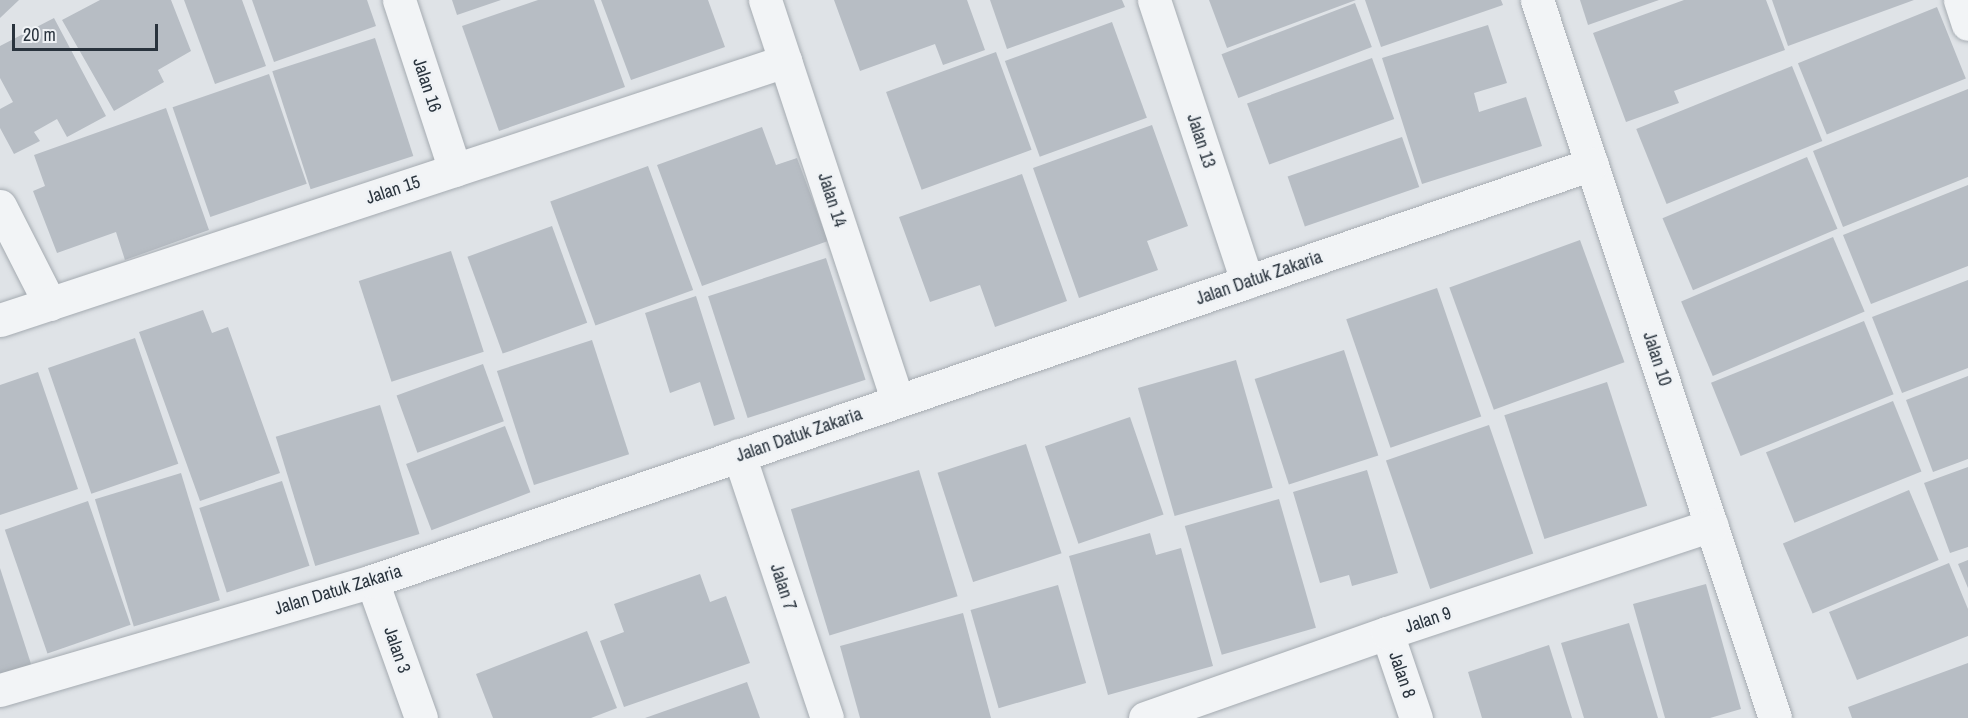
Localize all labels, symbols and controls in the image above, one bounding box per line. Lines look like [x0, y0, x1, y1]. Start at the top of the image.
scale bar [15, 12, 160, 50]
text: 20 m [23, 22, 56, 47]
street label: Jalan 16 [408, 55, 446, 115]
street label: Jalan 13 [1182, 111, 1220, 171]
street label: Jalan 14 [813, 170, 851, 230]
street label: Jalan 15 [363, 171, 423, 209]
street label: Jalan Datuk Zakaria [1193, 246, 1325, 310]
street label: Jalan 10 [1638, 329, 1676, 389]
street label: Jalan Datuk Zakaria [733, 403, 865, 467]
street label: Jalan Datuk Zakaria [272, 560, 404, 620]
street label: Jalan 7 [765, 561, 801, 613]
street label: Jalan 9 [1402, 602, 1454, 638]
street label: Jalan 3 [379, 624, 415, 676]
street label: Jalan 8 [1384, 649, 1420, 701]

